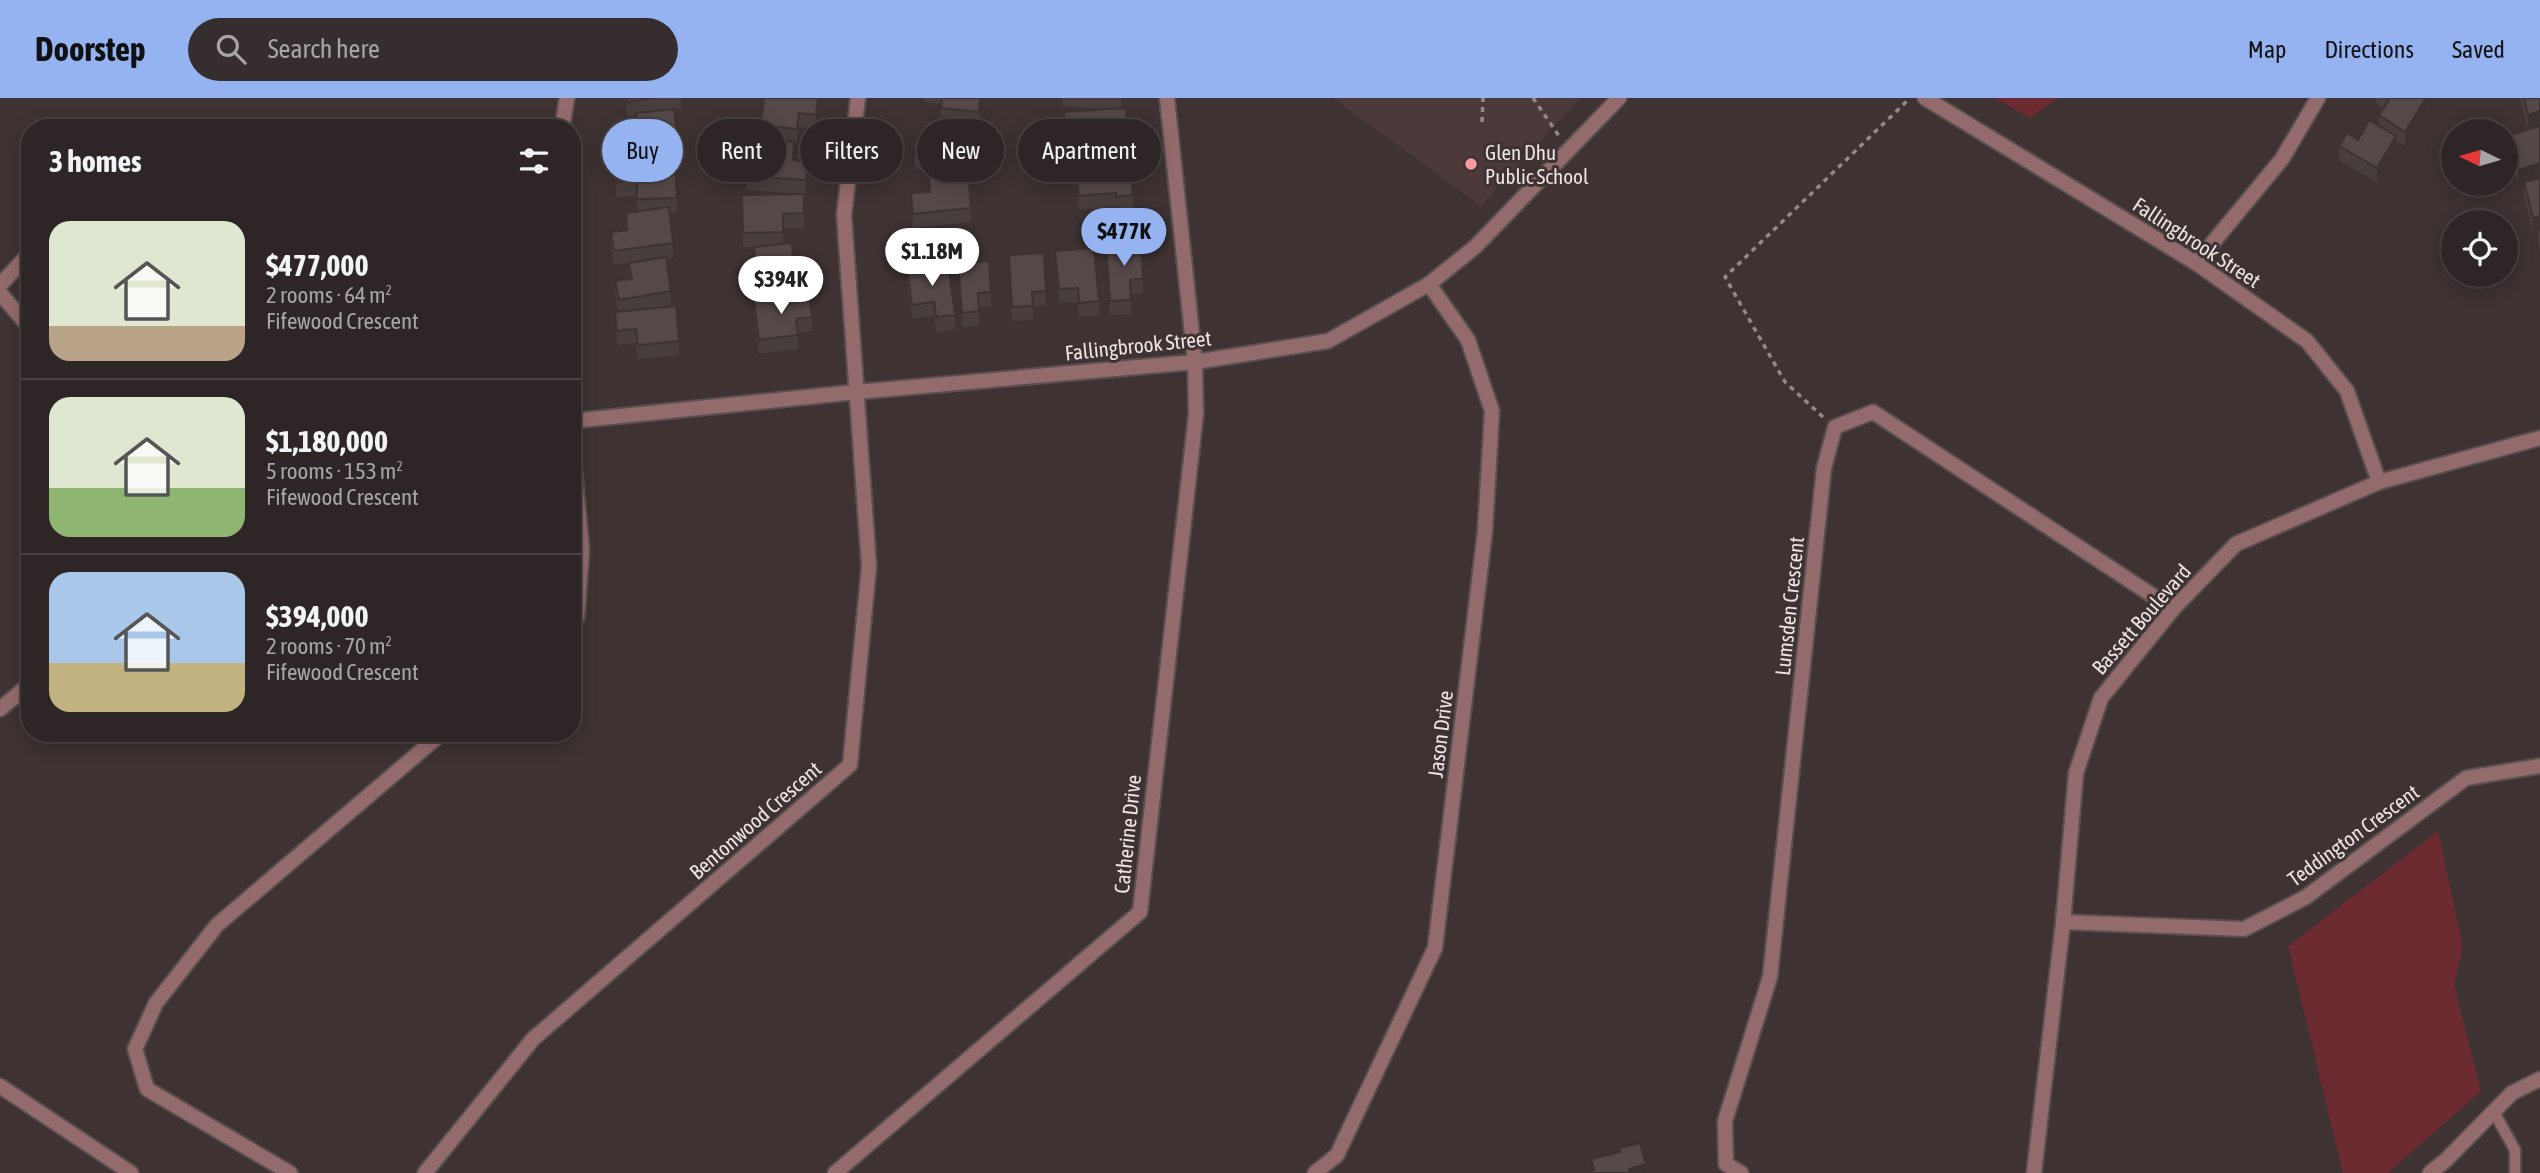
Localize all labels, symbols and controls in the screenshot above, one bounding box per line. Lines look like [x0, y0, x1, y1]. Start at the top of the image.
search box [188, 18, 678, 81]
text: Doorstep [35, 30, 146, 68]
icon: search [212, 30, 250, 68]
text: Search here [268, 34, 380, 64]
text: Map [2248, 36, 2286, 63]
text: Directions [2324, 36, 2414, 63]
text: Saved [2452, 36, 2505, 63]
chip: Buy [602, 119, 683, 182]
chip: Rent [697, 119, 786, 182]
chip: Filters [800, 119, 903, 182]
chip: New [917, 119, 1004, 182]
chip: Apartment [1018, 119, 1161, 182]
north arrow [2441, 119, 2518, 196]
map controls [2441, 119, 2518, 287]
place label: Glen Dhu Public School [1485, 140, 1589, 188]
icon: filters [515, 142, 553, 180]
text: 3 homes [49, 144, 142, 178]
marker: Glen Dhu Public School [1463, 156, 1479, 172]
street label: Fallingbrook Street [2129, 192, 2265, 292]
pin: $477K [1075, 208, 1173, 268]
button: locate [2441, 210, 2518, 287]
text: $477K [1097, 218, 1151, 244]
pin: $1.18M [875, 228, 989, 288]
text: $1.18M [901, 238, 963, 264]
text: $477,000 [266, 248, 369, 282]
icon: home [105, 249, 189, 333]
pin: $394K [732, 256, 830, 316]
text: $394K [754, 266, 808, 292]
text: 2 rooms · 64 m² [266, 282, 392, 308]
text: Fifewood Crescent [266, 308, 419, 334]
street label: Fallingbrook Street [1064, 325, 1212, 365]
text: $1,180,000 [266, 424, 388, 458]
icon: home [105, 425, 189, 509]
text: 5 rooms · 153 m² [266, 458, 403, 484]
text: Fifewood Crescent [266, 484, 419, 510]
street label: Lumsden Crescent [1770, 535, 1808, 677]
street label: Bassett Boulevard [2087, 559, 2195, 679]
text: $394,000 [266, 599, 369, 633]
icon: home [105, 600, 189, 684]
text: 2 rooms · 70 m² [266, 633, 392, 659]
text: Fifewood Crescent [266, 659, 419, 685]
street label: Jason Drive [1423, 689, 1457, 779]
street label: Bentonwood Crescent [684, 756, 826, 884]
street label: Catherine Drive [1109, 773, 1145, 895]
street label: Teddington Crescent [2283, 779, 2423, 891]

